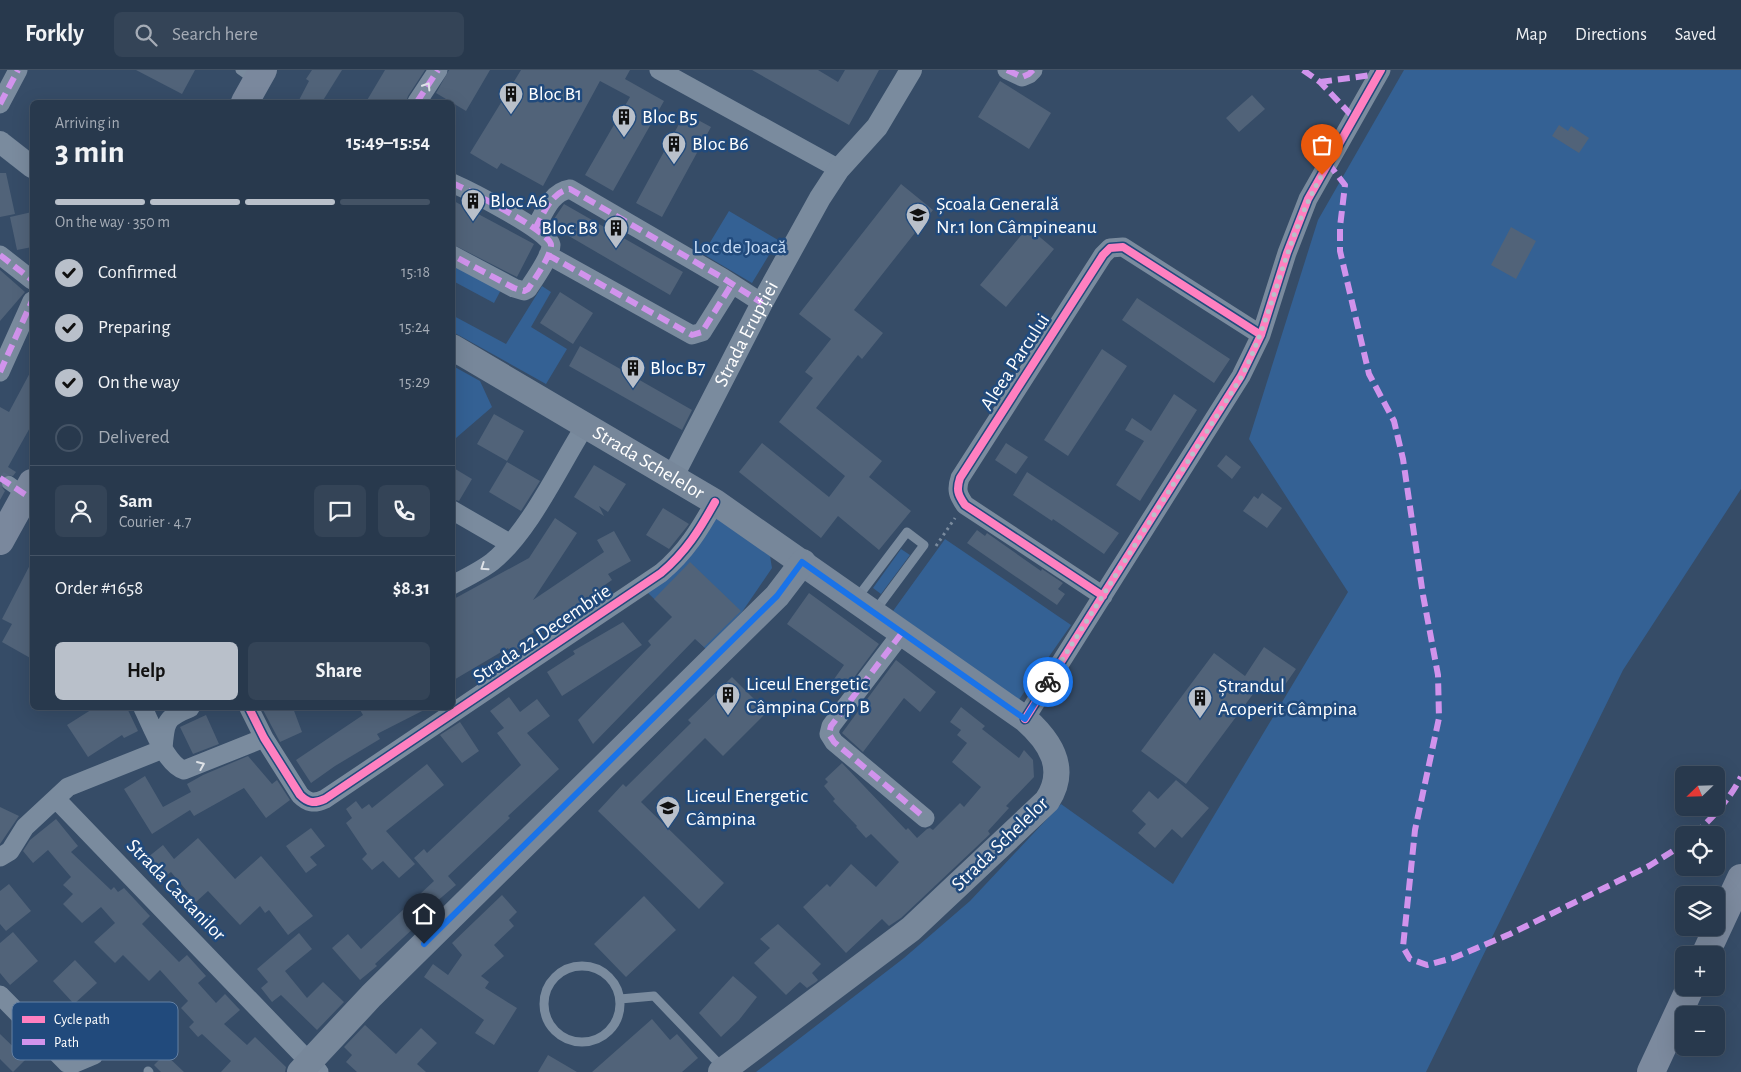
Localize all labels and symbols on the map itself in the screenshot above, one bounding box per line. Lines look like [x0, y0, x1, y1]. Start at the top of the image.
building icon: Bloc B1 [498, 81, 524, 115]
one-way arrow [421, 83, 431, 92]
place label: Bloc B1 [528, 84, 582, 104]
building icon: Bloc B5 [611, 104, 637, 138]
place label: Bloc B5 [642, 107, 698, 127]
pin [1301, 124, 1343, 175]
building icon: Bloc B6 [661, 131, 687, 165]
place label: Bloc B6 [692, 134, 749, 154]
building icon: Bloc A6 [460, 188, 486, 222]
place label: Bloc A6 [490, 191, 547, 211]
place label: Școala Generală Nr.1 Ion Câmpineanu [936, 194, 1097, 237]
school or university icon: Școala Generală Nr.1 Ion Câmpineanu [905, 202, 931, 236]
building icon: Bloc B8 [603, 215, 629, 249]
place label: Bloc B8 [541, 218, 598, 238]
park label: Loc de Joacă [693, 237, 787, 257]
street label: Strada Erupției [711, 278, 782, 390]
street label: Aleea Parcului [976, 310, 1054, 414]
building icon: Bloc B7 [620, 355, 646, 389]
place label: Bloc B7 [650, 358, 706, 378]
street label: Strada Schelelor [589, 422, 708, 504]
one-way arrow [480, 561, 489, 571]
street label: Strada 22 Decembrie [470, 581, 614, 687]
courier [1023, 657, 1073, 707]
place label: Liceul Energetic Câmpina Corp B [746, 674, 870, 717]
place label: Ștrandul Acoperit Câmpina [1218, 676, 1357, 719]
building icon: Liceul Energetic Câmpina Corp B [715, 682, 741, 716]
building icon: Ștrandul Acoperit Câmpina [1187, 685, 1213, 719]
one-way arrow [196, 761, 205, 771]
north arrow [1675, 766, 1725, 816]
place label: Liceul Energetic Câmpina [686, 786, 808, 829]
street label: Strada Schelelor [948, 793, 1053, 895]
school or university icon: Liceul Energetic Câmpina [655, 795, 681, 829]
street label: Strada Castanilor [123, 835, 230, 945]
pin [403, 893, 445, 944]
legend [12, 1002, 178, 1060]
text: Cycle path [54, 1013, 110, 1027]
text: Path [54, 1036, 79, 1050]

